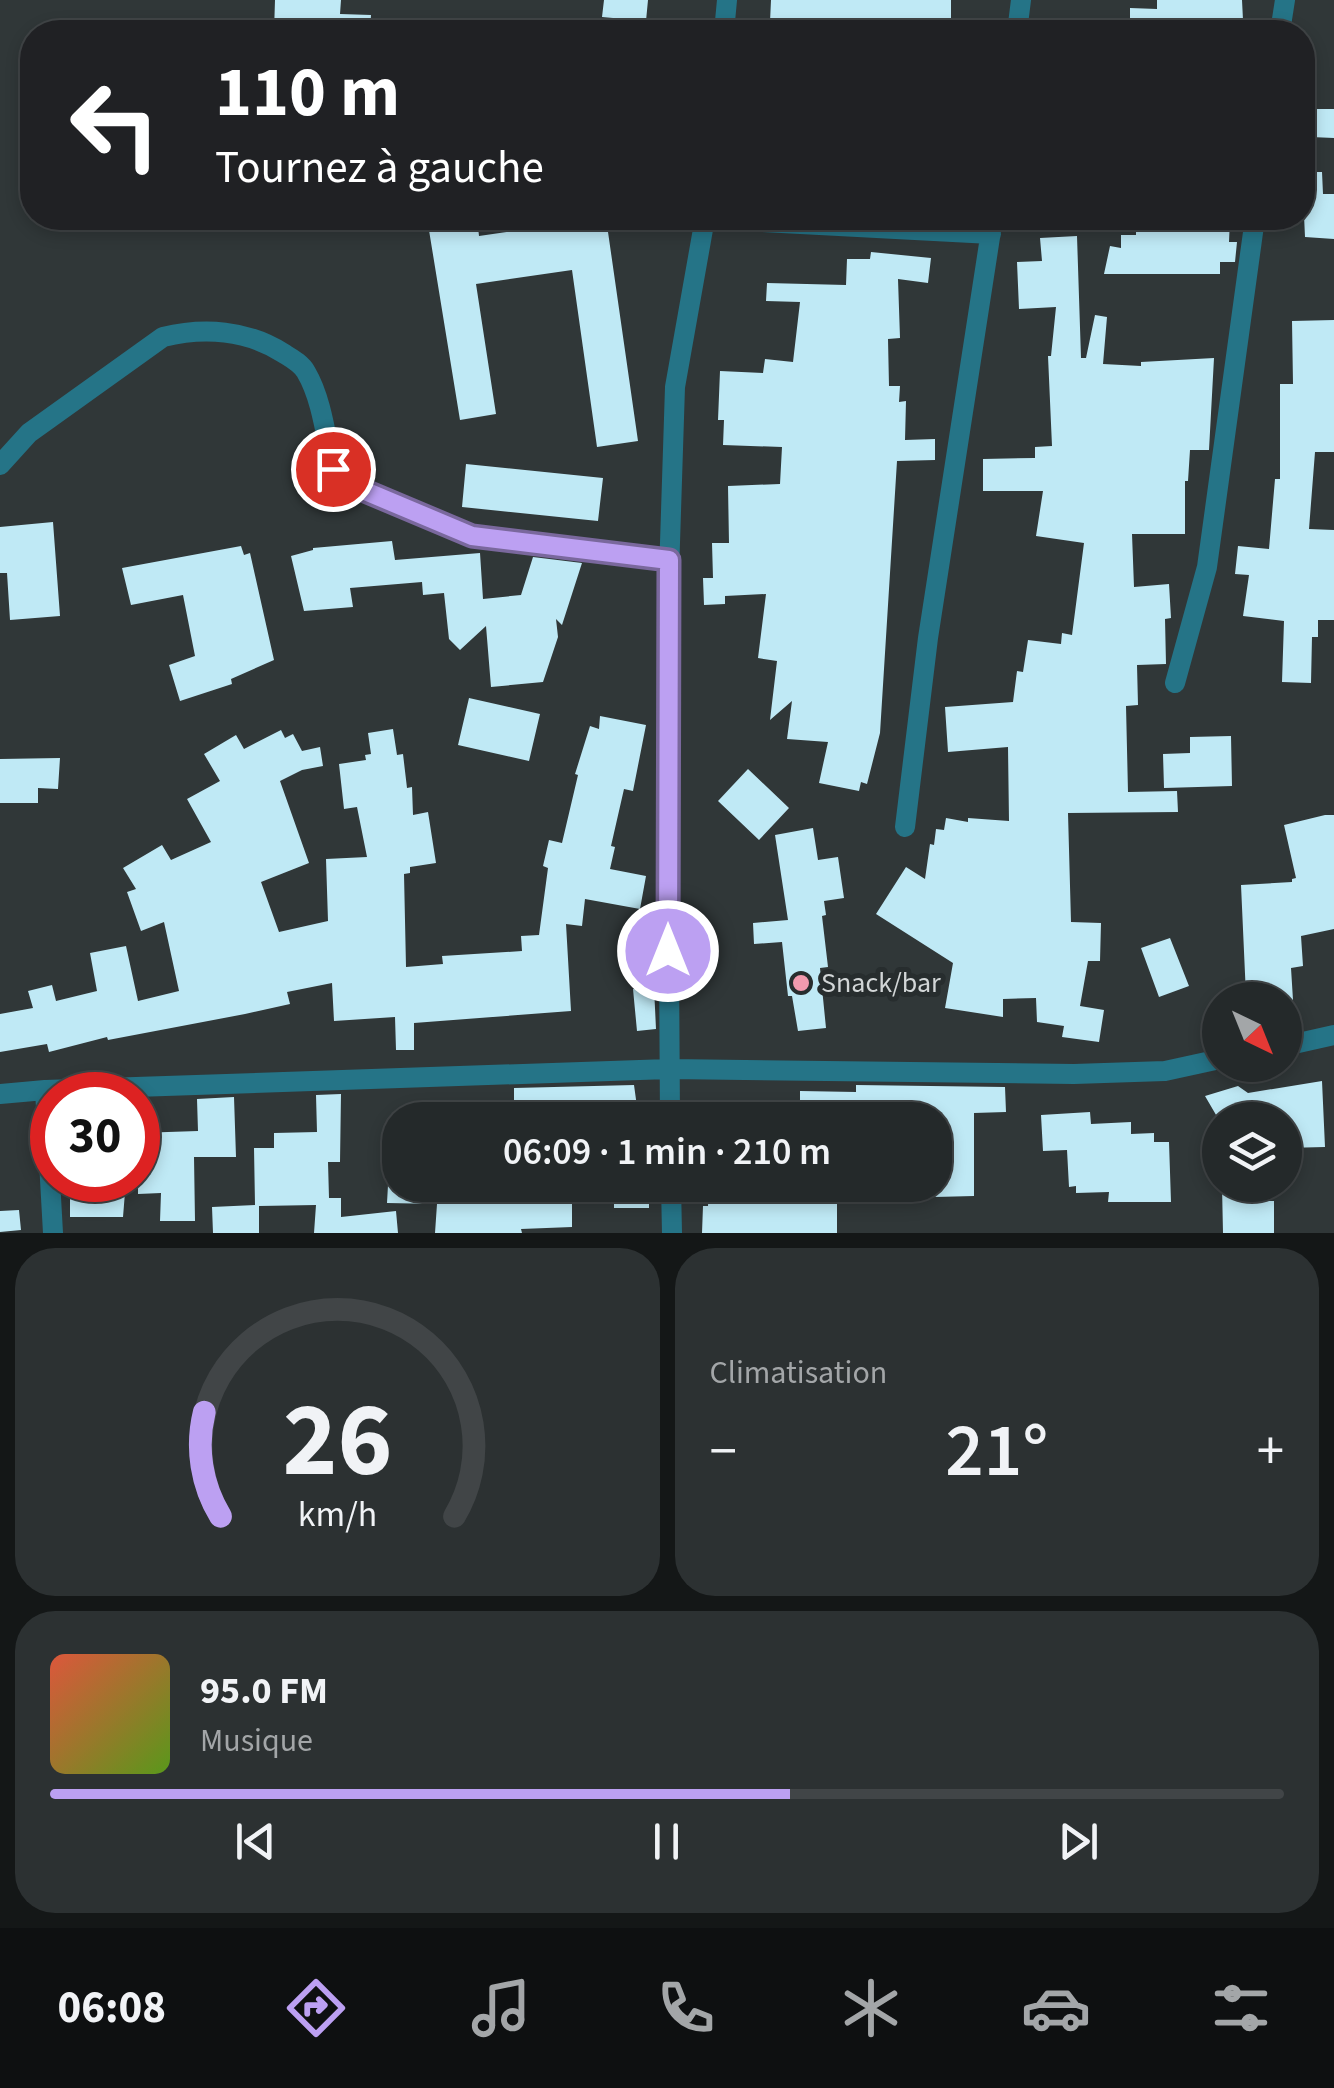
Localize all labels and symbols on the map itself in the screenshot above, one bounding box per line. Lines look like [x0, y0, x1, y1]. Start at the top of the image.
pin [291, 427, 376, 512]
position arrow [616, 899, 720, 1003]
place label: Snack/bar [821, 963, 941, 1003]
marker: Snack/bar [790, 972, 812, 994]
north arrow [1202, 982, 1302, 1082]
speed limit sign: 30 [30, 1072, 160, 1202]

